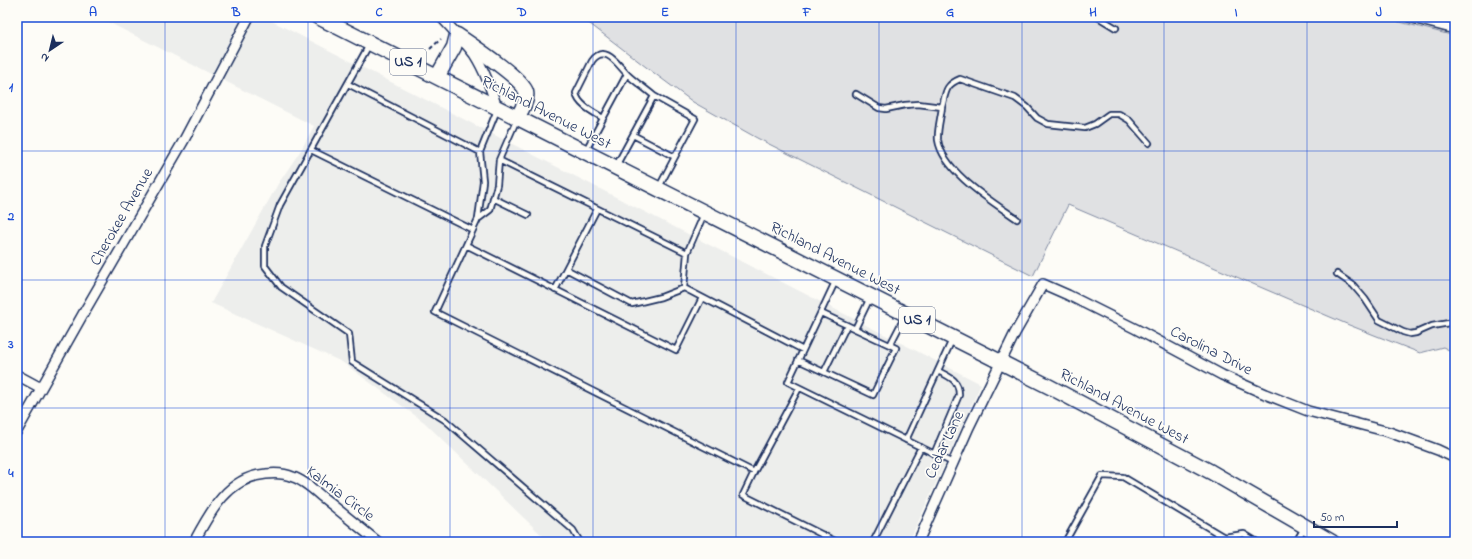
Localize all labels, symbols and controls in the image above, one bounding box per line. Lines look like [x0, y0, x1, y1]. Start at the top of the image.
text: A [89, 3, 97, 22]
text: B [231, 3, 241, 22]
text: C [375, 3, 383, 22]
text: D [516, 3, 527, 22]
text: E [661, 3, 669, 22]
text: F [802, 3, 812, 22]
text: G [946, 3, 954, 22]
text: H [1089, 3, 1097, 22]
text: I [1234, 3, 1238, 22]
text: J [1376, 3, 1382, 22]
north arrow [30, 30, 70, 70]
text: N [37, 49, 52, 66]
road number: US 1 [390, 49, 426, 75]
street label: Richland Avenue West [477, 70, 616, 157]
text: 1 [9, 78, 14, 97]
street label: Cherokee Avenue [84, 163, 160, 270]
text: 2 [7, 207, 15, 226]
street label: Richland Avenue West [766, 216, 905, 303]
road number: US 1 [899, 307, 935, 333]
street label: Carolina Drive [1166, 320, 1257, 382]
text: 3 [7, 335, 14, 354]
street label: Richland Avenue West [1055, 363, 1194, 452]
street label: Cedar Lane [919, 406, 971, 483]
street label: Kalmia Circle [301, 460, 380, 528]
text: 4 [7, 464, 14, 483]
scale bar [1314, 503, 1397, 529]
text: 50 m [1320, 509, 1344, 527]

